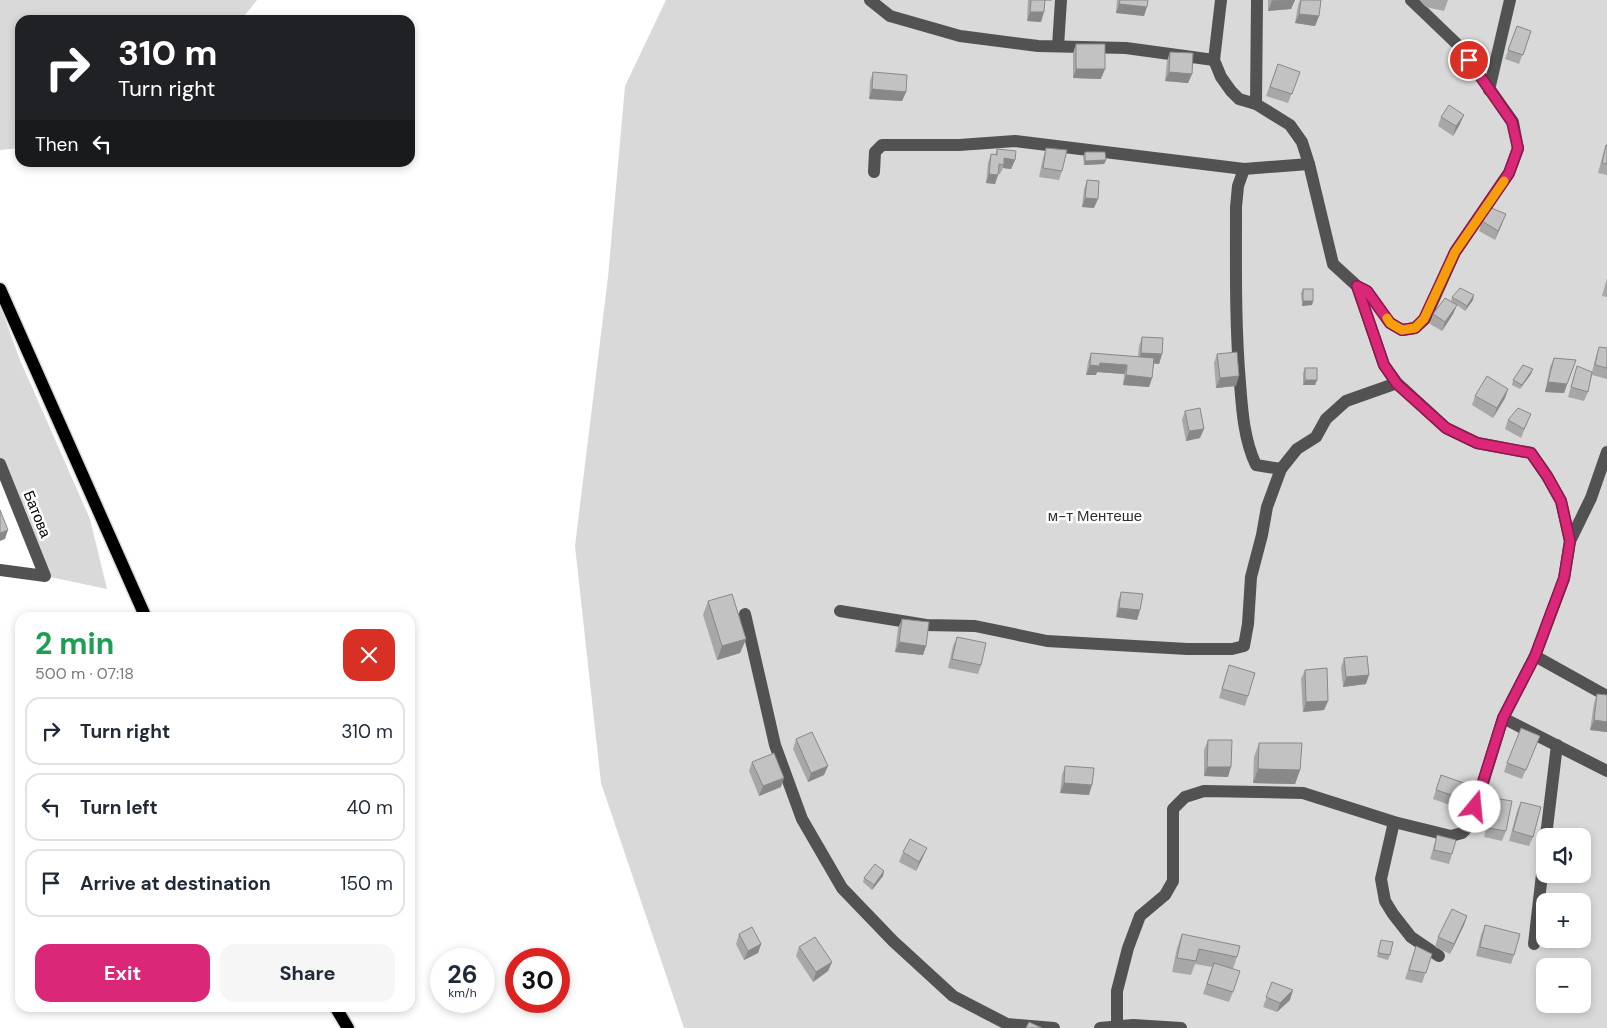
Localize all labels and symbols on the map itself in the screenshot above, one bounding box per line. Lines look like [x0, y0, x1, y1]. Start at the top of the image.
pin [1448, 39, 1490, 81]
street label: Батова [19, 488, 56, 541]
park label: м-т Ментeше [1048, 506, 1142, 526]
position arrow [1448, 780, 1500, 832]
speed limit sign: 30 [505, 948, 570, 1013]

